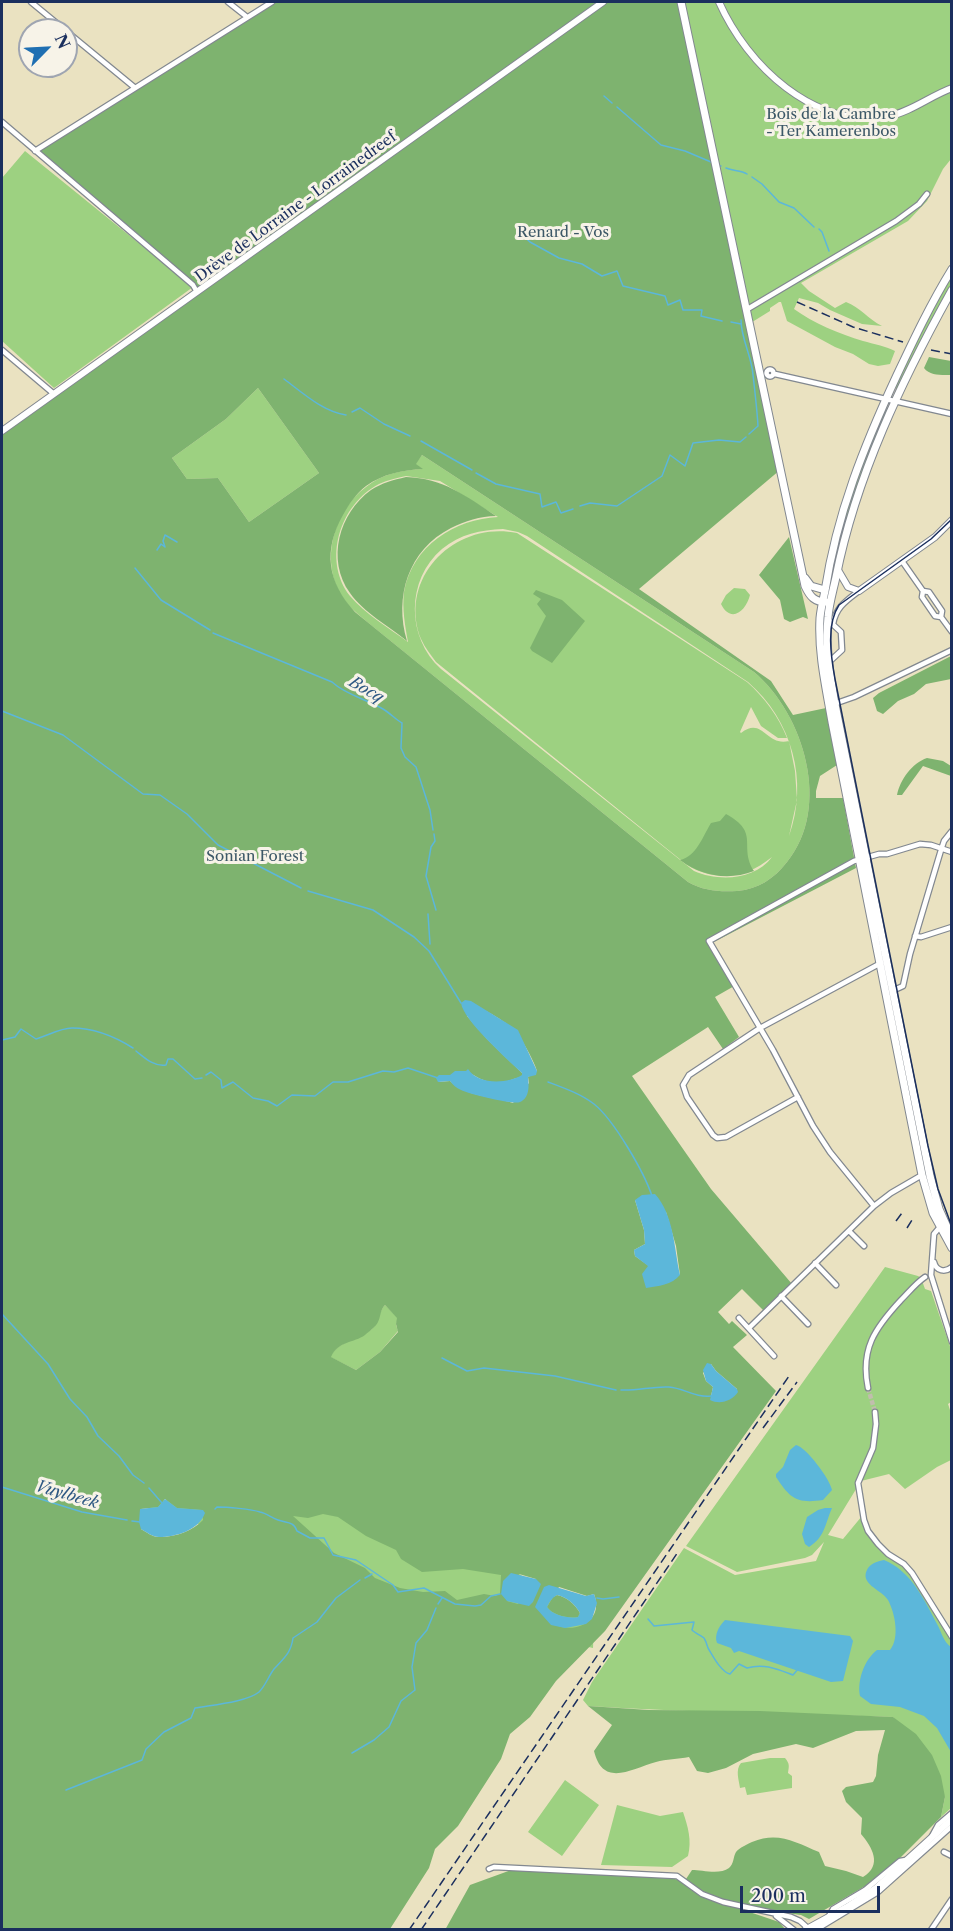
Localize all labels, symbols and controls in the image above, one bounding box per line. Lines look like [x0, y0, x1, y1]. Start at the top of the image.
north arrow [18, 18, 78, 78]
text: N [51, 31, 75, 52]
park label: Bois de la Cambre - Ter Kamerenbos [766, 106, 896, 141]
street label: Drève de Lorraine - Lorrainedreef [192, 128, 400, 286]
park label: Renard - Vos [517, 224, 609, 242]
water label: Bocq [345, 673, 387, 707]
park label: Sonian Forest [206, 848, 304, 866]
water label: Vuylbeek [33, 1477, 101, 1513]
scale bar [743, 1874, 882, 1912]
text: 200 m [751, 1885, 806, 1907]

